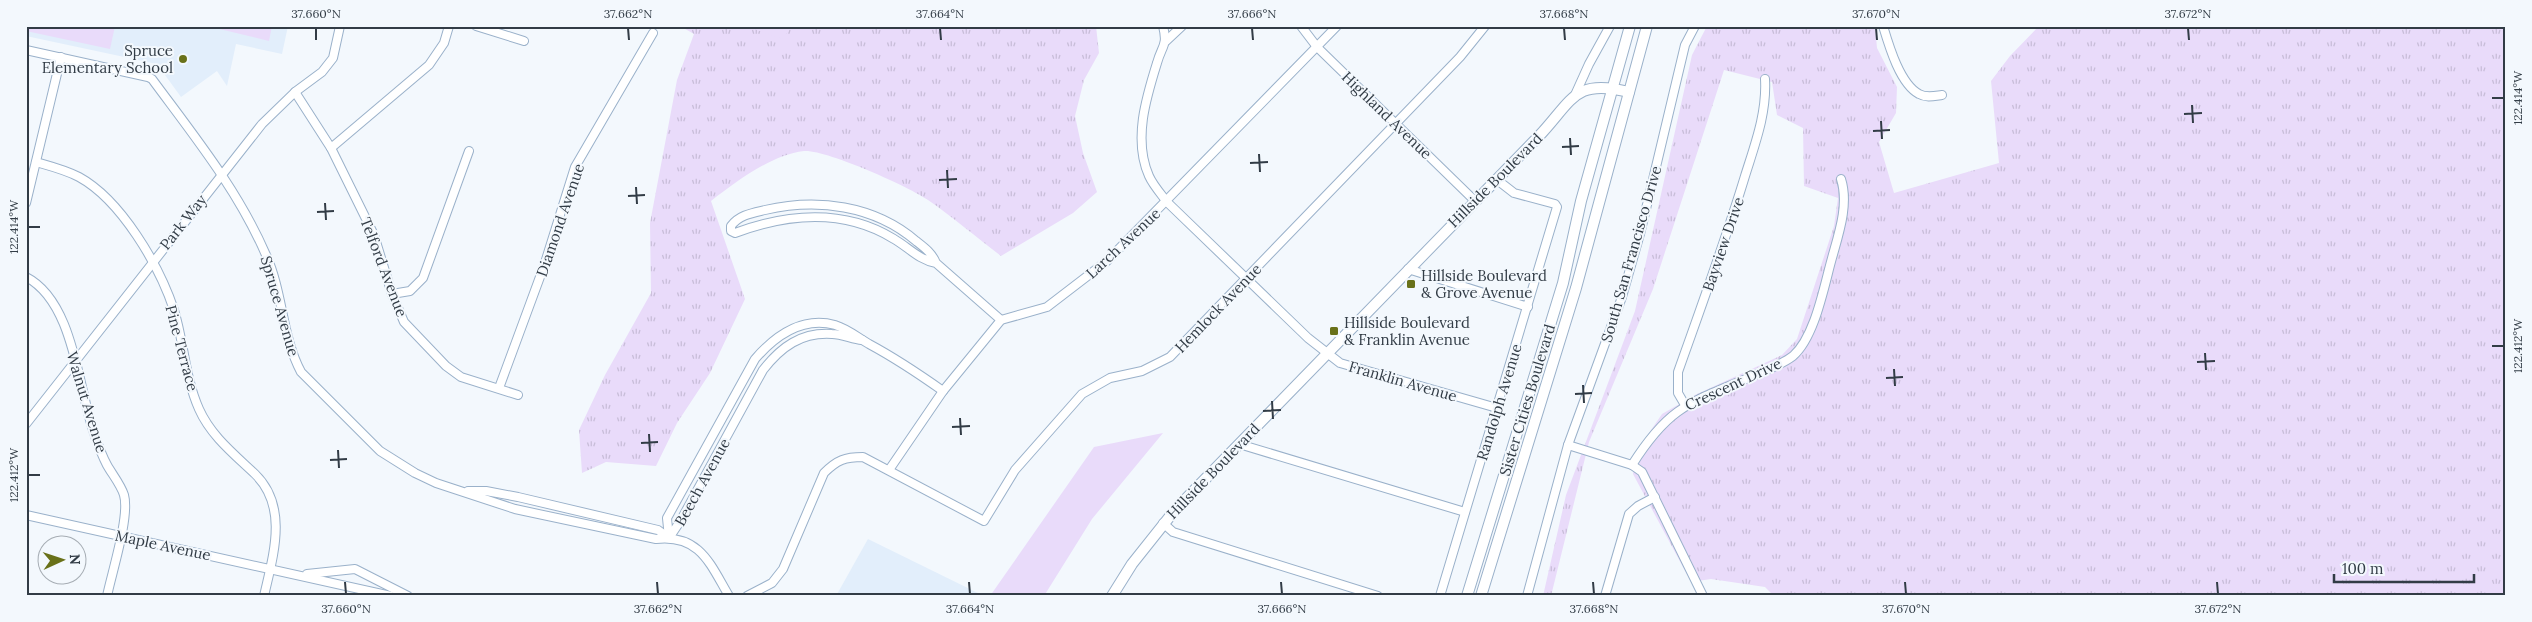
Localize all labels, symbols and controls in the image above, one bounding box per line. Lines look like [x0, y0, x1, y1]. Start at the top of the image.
text: 37.660°N [291, 6, 341, 21]
text: 37.662°N [604, 6, 652, 21]
text: 37.664°N [916, 6, 964, 21]
text: 37.666°N [1227, 6, 1277, 21]
text: 37.668°N [1540, 6, 1588, 21]
text: 37.670°N [1852, 6, 1900, 21]
text: 37.672°N [2164, 6, 2212, 21]
place label: Spruce Elementary School [42, 41, 173, 77]
marker: Spruce Elementary School [177, 53, 189, 65]
street label: Highland Avenue [1338, 67, 1436, 163]
text: 122.414°W [2510, 70, 2525, 125]
street label: Hillside Boulevard [1444, 129, 1546, 231]
street label: Diamond Avenue [532, 161, 588, 279]
street label: South San Francisco Drive [1597, 163, 1665, 345]
street label: Park Way [156, 190, 211, 253]
street label: Bayview Drive [1698, 194, 1748, 294]
text: 122.414°W [6, 199, 21, 254]
street label: Larch Avenue [1082, 204, 1164, 282]
street label: Telford Avenue [356, 215, 412, 319]
street label: Spruce Avenue [257, 254, 303, 358]
street label: Hemlock Avenue [1171, 259, 1265, 357]
place label: Hillside Boulevard & Grove Avenue [1421, 266, 1547, 302]
marker: Hillside Boulevard & Grove Avenue [1405, 278, 1417, 290]
street label: Pine Terrace [161, 303, 203, 393]
place label: Hillside Boulevard & Franklin Avenue [1344, 313, 1470, 349]
text: 122.412°W [2510, 318, 2525, 373]
street label: Sister Cities Boulevard [1495, 322, 1559, 478]
marker: Hillside Boulevard & Franklin Avenue [1328, 325, 1340, 337]
street label: Randolph Avenue [1472, 341, 1526, 463]
street label: Walnut Avenue [63, 349, 111, 455]
street label: Crescent Drive [1682, 353, 1784, 415]
street label: Franklin Avenue [1347, 356, 1459, 406]
street label: Hillside Boulevard [1162, 419, 1264, 523]
street label: Beech Avenue [670, 435, 734, 529]
text: 122.412°W [6, 447, 21, 502]
street label: Maple Avenue [113, 526, 213, 564]
north arrow [38, 534, 88, 584]
scale bar [2334, 552, 2474, 584]
text: N [66, 553, 84, 565]
text: 100 m [2342, 559, 2383, 578]
text: 37.660°N [321, 601, 371, 616]
text: 37.662°N [634, 601, 682, 616]
text: 37.664°N [946, 601, 994, 616]
text: 37.666°N [1257, 601, 1307, 616]
text: 37.668°N [1570, 601, 1618, 616]
text: 37.670°N [1882, 601, 1930, 616]
text: 37.672°N [2194, 601, 2242, 616]

